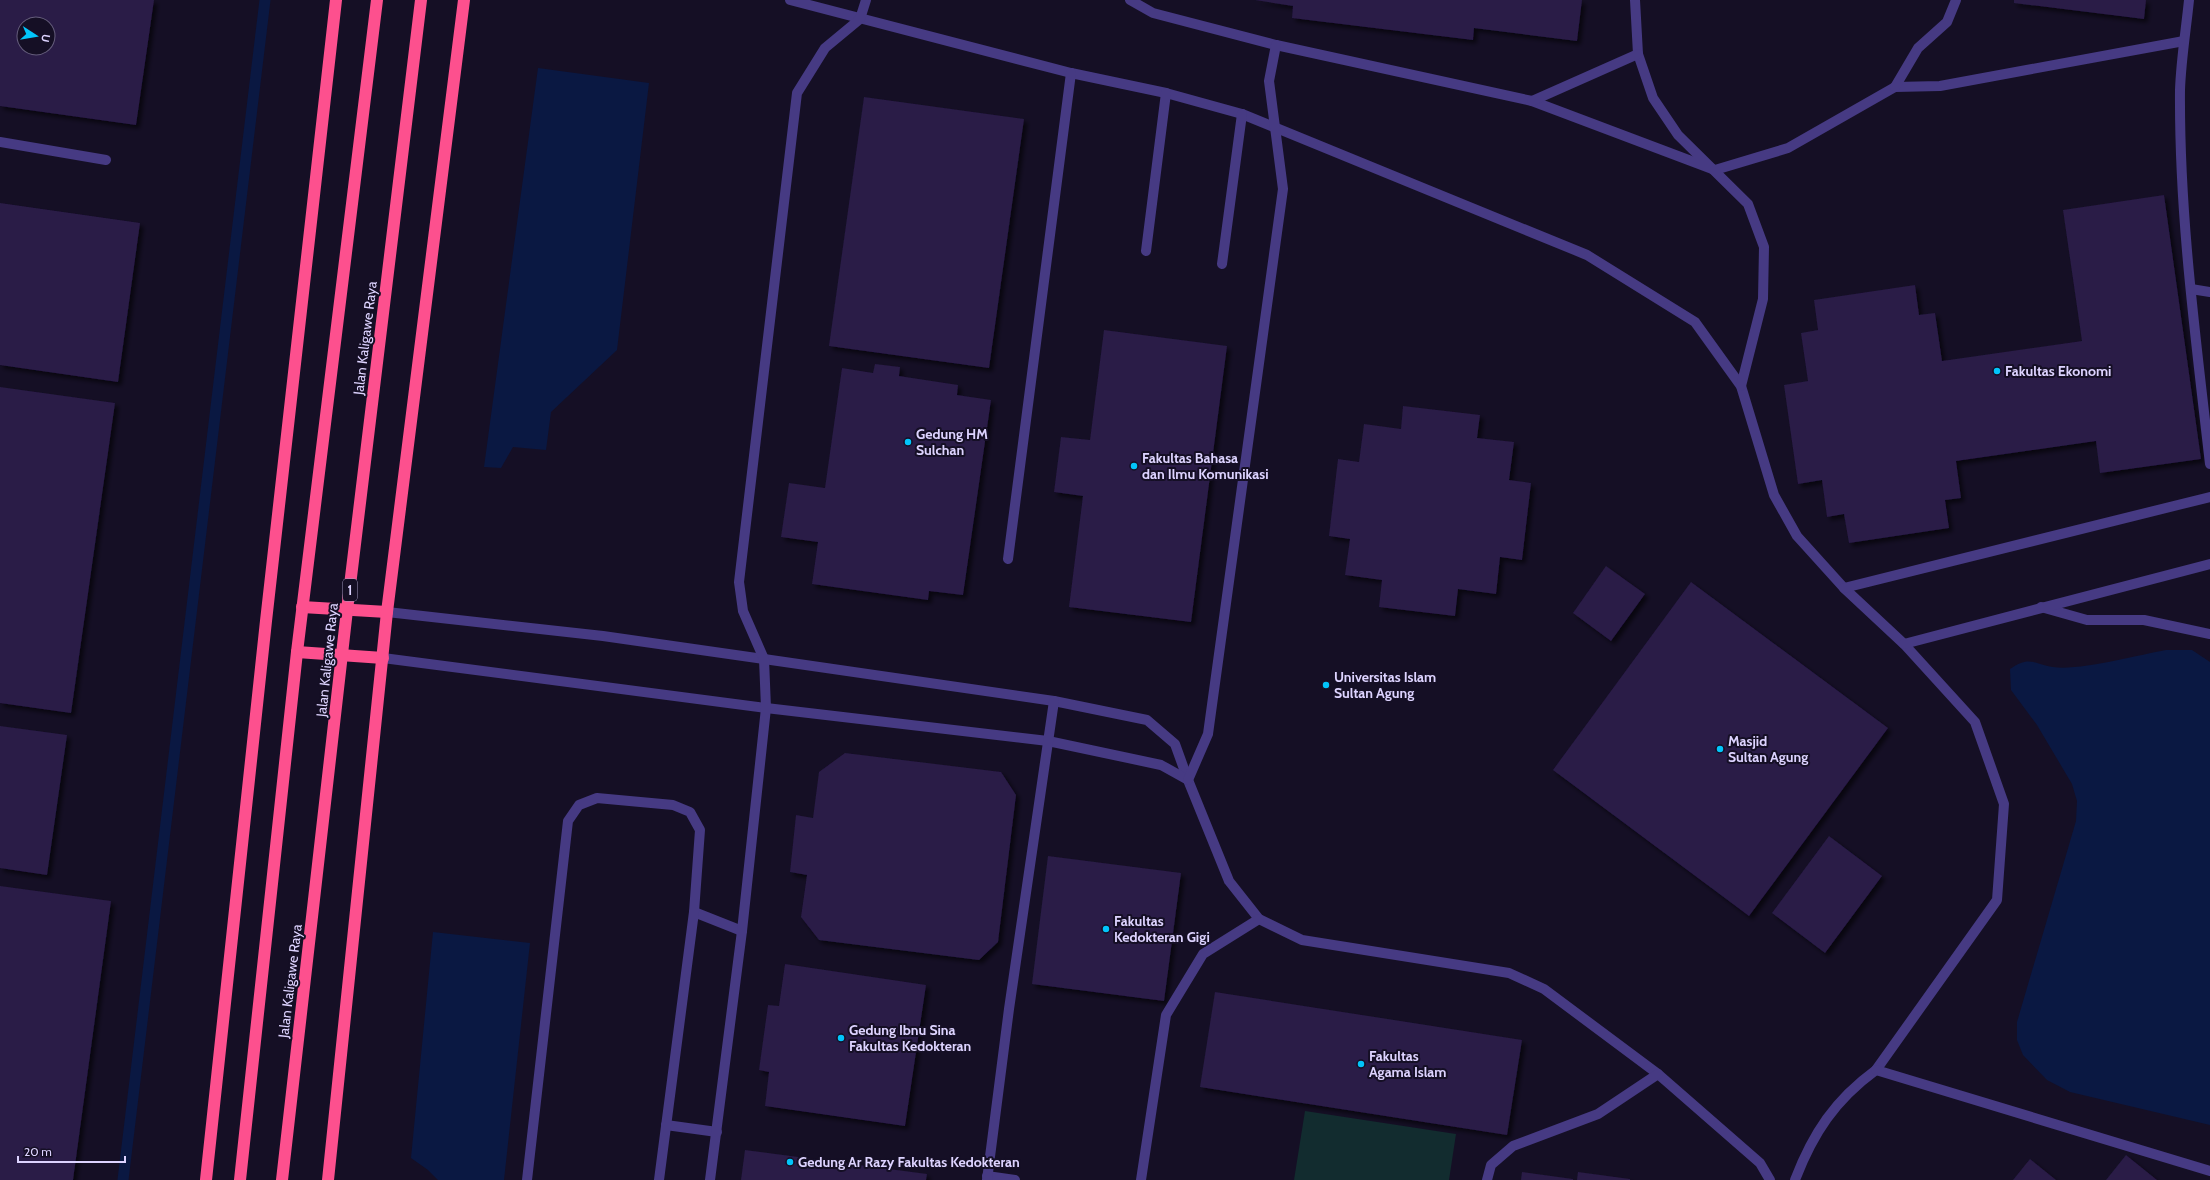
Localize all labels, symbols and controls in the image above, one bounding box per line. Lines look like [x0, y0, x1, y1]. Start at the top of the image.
north arrow [16, 16, 56, 56]
text: U [38, 33, 53, 43]
street label: Jalan Kaligawe Raya [349, 280, 381, 397]
place label: Fakultas Ekonomi [2005, 362, 2111, 380]
marker: Fakultas Ekonomi [1992, 366, 2002, 376]
place label: Gedung HM Sulchan [916, 425, 988, 459]
marker: Gedung HM Sulchan [903, 437, 913, 447]
place label: Fakultas Bahasa dan Ilmu Komunikasi [1142, 449, 1269, 483]
marker: Fakultas Bahasa dan Ilmu Komunikasi [1129, 461, 1139, 471]
road number: 1 [343, 579, 357, 601]
street label: Jalan Kaligawe Raya [312, 602, 342, 719]
place label: Universitas Islam Sultan Agung [1334, 668, 1436, 702]
marker: Universitas Islam Sultan Agung [1321, 680, 1331, 690]
place label: Masjid Sultan Agung [1728, 732, 1808, 766]
marker: Masjid Sultan Agung [1715, 744, 1725, 754]
place label: Fakultas Kedokteran Gigi [1114, 912, 1210, 946]
street label: Jalan Kaligawe Raya [274, 923, 306, 1040]
marker: Fakultas Kedokteran Gigi [1101, 924, 1111, 934]
place label: Gedung Ibnu Sina Fakultas Kedokteran [849, 1021, 971, 1055]
marker: Gedung Ibnu Sina Fakultas Kedokteran [836, 1033, 846, 1043]
place label: Fakultas Agama Islam [1369, 1047, 1446, 1081]
marker: Fakultas Agama Islam [1356, 1059, 1366, 1069]
scale bar [18, 1138, 125, 1164]
text: 20 m [24, 1144, 52, 1159]
place label: Gedung Ar Razy Fakultas Kedokteran [798, 1153, 1020, 1171]
marker: Gedung Ar Razy Fakultas Kedokteran [785, 1157, 795, 1167]

